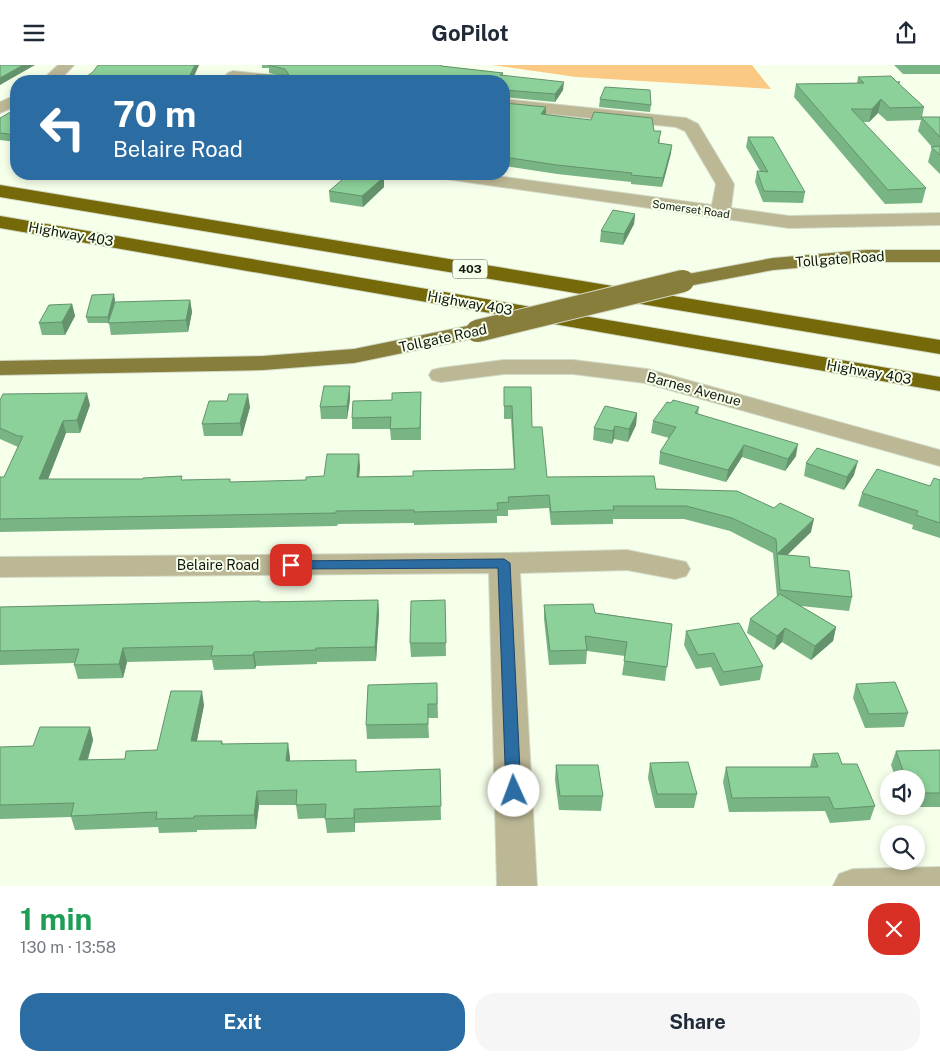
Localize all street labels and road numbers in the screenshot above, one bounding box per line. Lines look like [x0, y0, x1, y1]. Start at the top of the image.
street label: Somerset Road [651, 198, 731, 220]
street label: Highway 403 [27, 219, 115, 249]
street label: Tollgate Road [795, 248, 885, 270]
road number: 403 [452, 259, 488, 278]
street label: Highway 403 [426, 288, 514, 318]
street label: Tollgate Road [398, 321, 488, 355]
street label: Highway 403 [825, 357, 913, 387]
street label: Barnes Avenue [645, 369, 743, 409]
street label: Belaire Road [177, 557, 259, 573]

